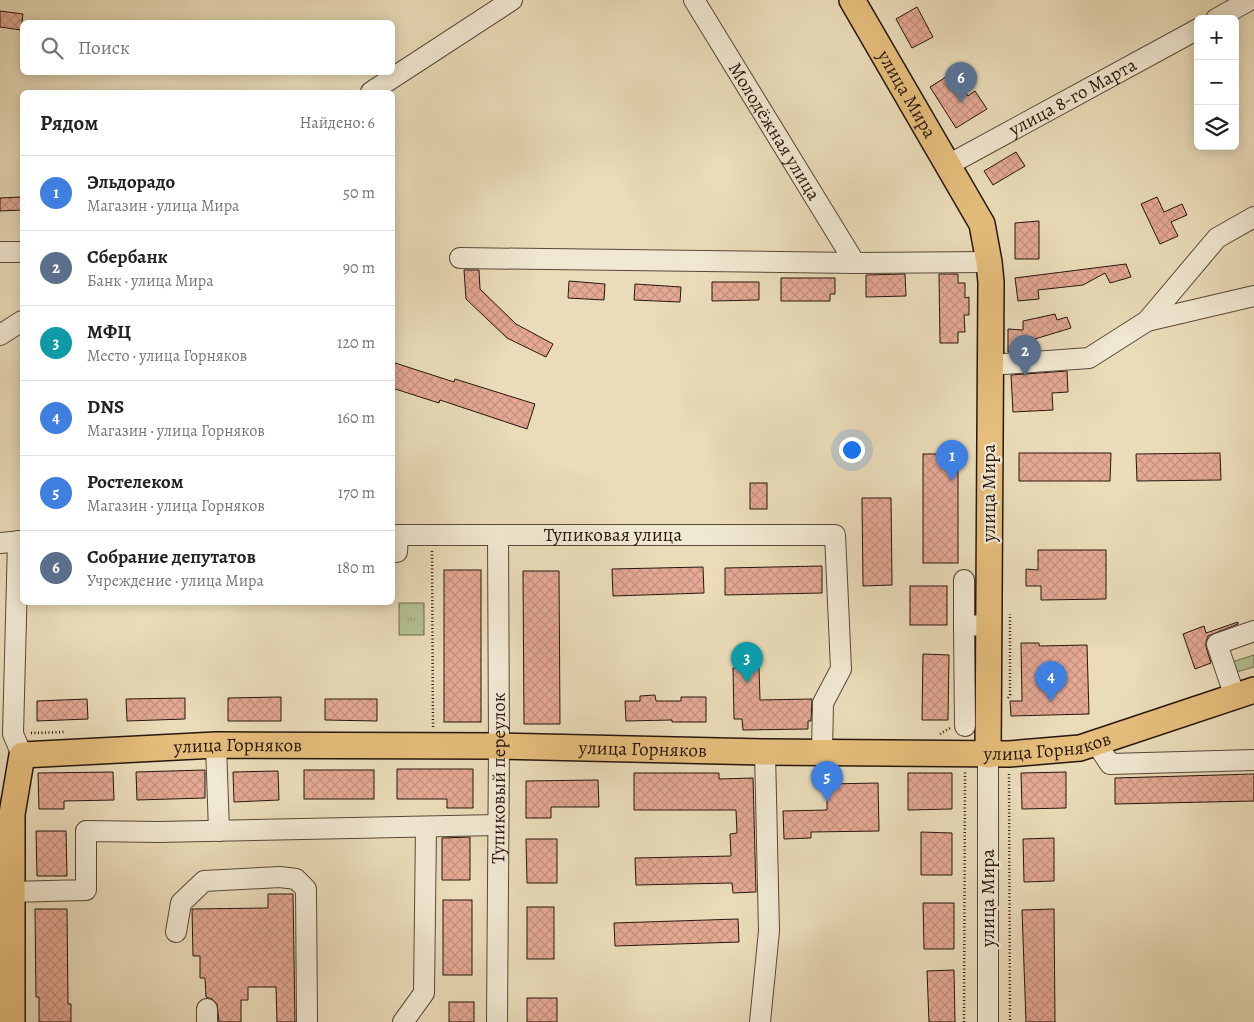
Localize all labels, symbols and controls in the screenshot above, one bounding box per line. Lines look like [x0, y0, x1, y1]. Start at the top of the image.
map controls [1194, 15, 1239, 150]
button: + [1194, 15, 1239, 60]
search box [20, 20, 395, 75]
icon: search [38, 34, 66, 62]
text: Поиск [78, 35, 130, 61]
street label: улица Мира [870, 44, 943, 143]
street label: улица 8-го Марта [1003, 52, 1142, 143]
street label: Молодёжная улица [722, 57, 827, 206]
button: − [1194, 60, 1239, 105]
pin: 6 [945, 62, 977, 103]
button: layers [1194, 105, 1239, 150]
text: Рядом [40, 109, 98, 137]
text: Найдено: 6 [300, 112, 375, 134]
text: Эльдорадо [87, 169, 175, 195]
text: 1 [53, 182, 59, 204]
text: 50 m [343, 182, 375, 204]
text: Магазин · улица Мира [87, 195, 239, 217]
text: Сбербанк [87, 244, 168, 270]
text: 2 [52, 257, 60, 279]
text: 90 m [343, 257, 375, 279]
text: Банк · улица Мира [87, 270, 214, 292]
text: МФЦ [87, 319, 131, 345]
text: 3 [53, 332, 59, 354]
text: 120 m [337, 332, 375, 354]
pin: 2 [1009, 335, 1041, 376]
text: Место · улица Горняков [87, 345, 247, 367]
text: DNS [87, 394, 124, 420]
text: 4 [52, 407, 60, 429]
text: 160 m [337, 407, 375, 429]
text: Магазин · улица Горняков [87, 420, 265, 442]
your location [839, 437, 865, 463]
pin: 1 [936, 440, 968, 481]
street label: улица Мира [976, 444, 1002, 543]
text: Ростелеком [87, 469, 183, 495]
text: 5 [53, 482, 59, 504]
text: 170 m [338, 482, 375, 504]
text: Магазин · улица Горняков [87, 495, 265, 517]
street label: Тупиковая улица [544, 522, 682, 548]
text: Собрание депутатов [87, 544, 256, 570]
text: 6 [52, 557, 60, 579]
text: 180 m [337, 557, 375, 579]
text: Учреждение · улица Мира [87, 570, 264, 592]
pin: 3 [731, 642, 763, 683]
pin: 4 [1035, 661, 1067, 702]
street label: Тупиковый переулок [485, 692, 512, 864]
street label: улица Горняков [983, 726, 1114, 767]
street label: улица Горняков [172, 732, 302, 760]
street label: улица Горняков [577, 735, 707, 764]
pin: 5 [811, 761, 843, 802]
street label: улица Мира [975, 849, 1001, 948]

